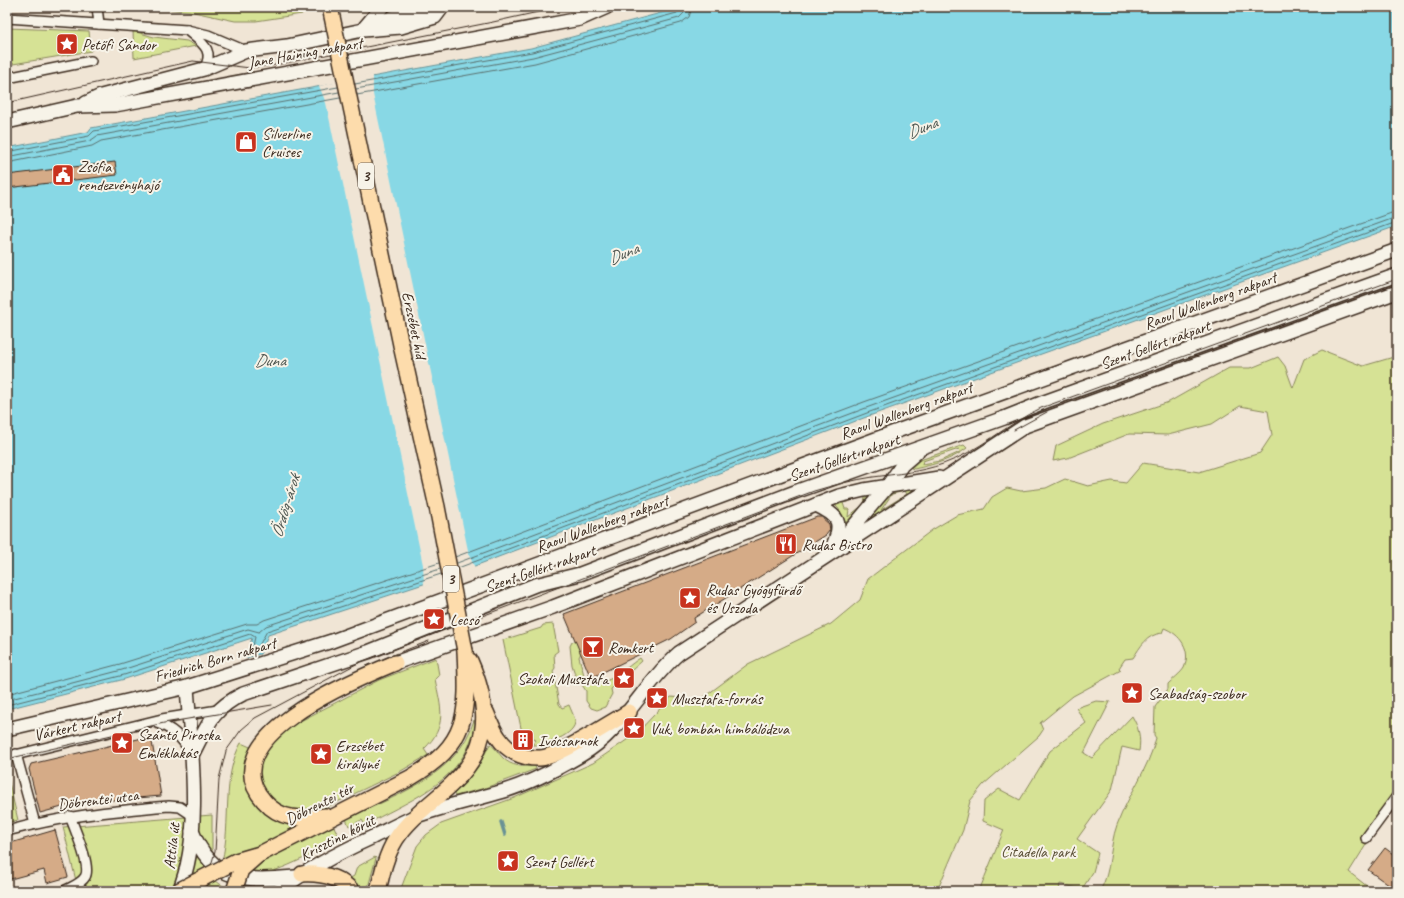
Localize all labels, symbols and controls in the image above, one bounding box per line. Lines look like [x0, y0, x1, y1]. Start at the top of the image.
place icon: Petőfi Sándor [54, 31, 80, 57]
street label: Jane Haining rakpart [245, 33, 367, 73]
place label: Petőfi Sándor [82, 35, 157, 55]
water label: Duna [904, 111, 942, 143]
place label: Silverline Cruises [262, 124, 312, 162]
shop icon: Silverline Cruises [233, 129, 259, 155]
place label: Zsófia rendezvényhajó [78, 157, 161, 195]
public building icon: Zsófia rendezvényhajó [50, 162, 76, 188]
road number: 3 [358, 163, 374, 189]
water label: Duna [605, 237, 643, 269]
street label: Raoul Wallenberg rakpart [1141, 267, 1282, 334]
street label: Erzsébet híd [397, 290, 431, 363]
street label: Szent Gellért rakpart [1098, 315, 1215, 374]
water label: Duna [255, 350, 287, 371]
street label: Raoul Wallenberg rakpart [837, 377, 978, 444]
street label: Szent Gellért rakpart [786, 429, 904, 486]
water label: Ördög-árok [266, 470, 306, 540]
street label: Raoul Wallenberg rakpart [533, 490, 674, 557]
restaurant icon: Rudas Bistro [773, 531, 799, 557]
place label: Rudas Bistro [802, 535, 873, 555]
street label: Szent Gellért rakpart [482, 540, 600, 597]
road number: 3 [443, 566, 459, 592]
place label: Rudas Gyógyfürdő és Uszoda [706, 580, 803, 618]
place icon: Rudas Gyógyfürdő és Uszoda [677, 585, 703, 611]
place icon: Lecsó [421, 606, 447, 632]
place label: Lecsó [450, 610, 481, 630]
street label: Friedrich Born rakpart [152, 632, 281, 687]
bar icon: Romkert [580, 634, 606, 660]
place label: Romkert [608, 638, 655, 658]
place icon: Szokoli Musztafa [611, 665, 637, 691]
place label: Szokoli Musztafa [517, 669, 609, 689]
place icon: Szabadság-szobor [1119, 680, 1145, 706]
place label: Szabadság-szobor [1148, 684, 1248, 704]
place icon: Musztafa-forrás [644, 685, 670, 711]
place label: Musztafa-forrás [672, 689, 764, 709]
street label: Várkert rakpart [32, 706, 125, 746]
place icon: Vuk, bombán himbálódzva [621, 715, 647, 741]
place label: Vuk, bombán himbálódzva [650, 719, 790, 739]
place label: Szántó Piroska Emléklakás [138, 725, 221, 763]
building icon: Ivócsarnok [510, 727, 536, 753]
place icon: Szántó Piroska Emléklakás [109, 730, 135, 756]
place label: Ivócsarnok [538, 731, 599, 751]
place label: Erzsébet királyné [336, 736, 385, 774]
place icon: Erzsébet királyné [308, 741, 334, 767]
street label: Döbrentei tér [282, 777, 359, 830]
street label: Döbrentei utca [57, 785, 141, 815]
street label: Krisztina körút [297, 810, 380, 865]
street label: Attila út [159, 820, 185, 870]
park label: Citadella park [1001, 842, 1076, 862]
place icon: Szent Gellért [495, 848, 521, 874]
place label: Szent Gellért [524, 852, 595, 872]

